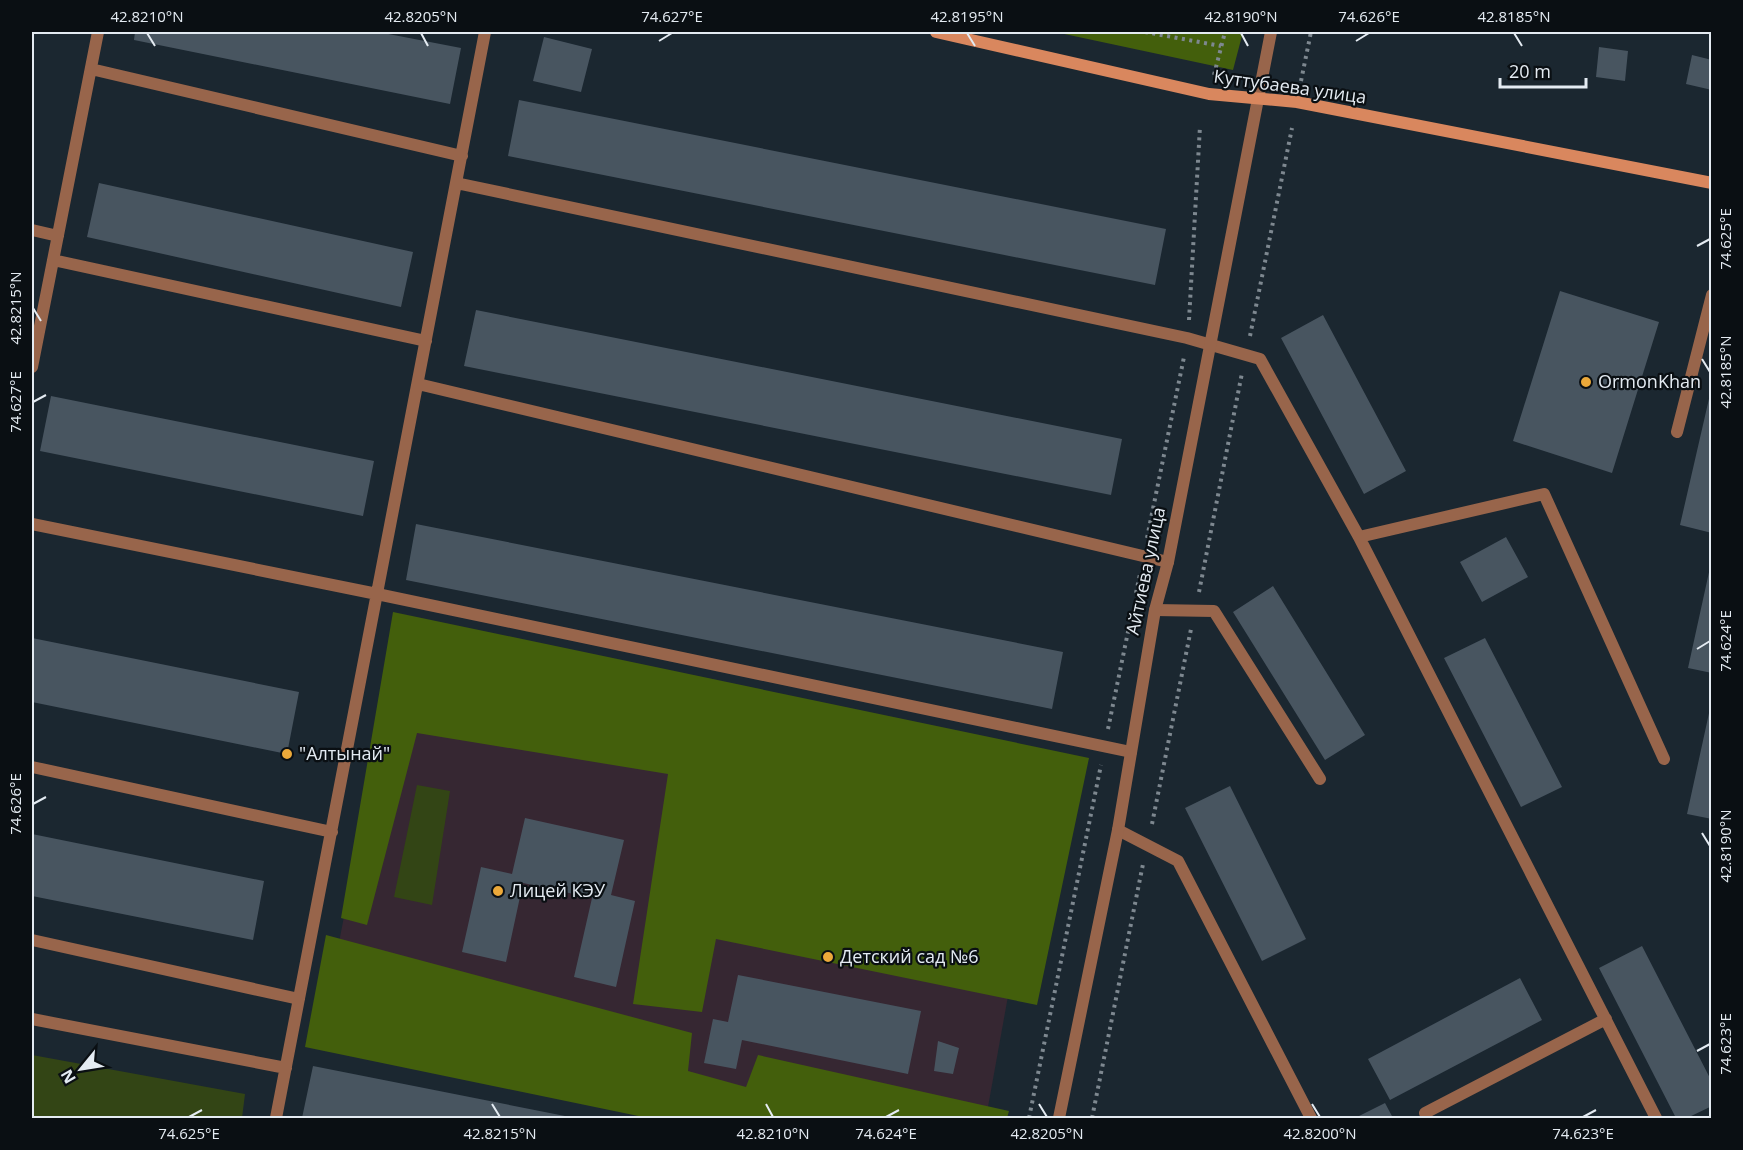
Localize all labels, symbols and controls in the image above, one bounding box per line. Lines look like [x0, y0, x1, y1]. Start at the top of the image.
text: 42.8210°N [110, 6, 184, 26]
text: 42.8205°N [384, 6, 458, 26]
text: 74.627°E [641, 6, 703, 26]
text: 42.8195°N [930, 6, 1004, 26]
text: 42.8190°N [1204, 6, 1278, 26]
text: 74.626°E [1338, 6, 1400, 26]
text: 42.8185°N [1477, 6, 1551, 26]
scale bar [1500, 51, 1586, 89]
text: 20 m [1509, 59, 1551, 83]
street label: Куттубаева улица [1212, 63, 1368, 109]
text: 74.625°E [1715, 208, 1735, 270]
text: 42.8215°N [5, 271, 25, 345]
text: 42.8185°N [1715, 335, 1735, 409]
place label: OrmonKhan [1598, 369, 1701, 393]
text: 74.627°E [5, 371, 25, 433]
marker: OrmonKhan [1579, 375, 1593, 389]
street label: Айтиева улица [1120, 505, 1170, 637]
text: 74.624°E [1715, 610, 1735, 672]
place label: "Алтынай" [299, 741, 390, 765]
marker: "Алтынай" [280, 747, 294, 761]
text: 74.626°E [5, 773, 25, 835]
text: 42.8190°N [1715, 809, 1735, 883]
place label: Лицей КЭУ [510, 878, 606, 902]
marker: Лицей КЭУ [491, 884, 505, 898]
place label: Детский сад №6 [840, 944, 979, 968]
marker: Детский сад №6 [821, 950, 835, 964]
text: 74.623°E [1715, 1013, 1735, 1075]
north arrow [51, 1039, 111, 1099]
text: N [55, 1065, 81, 1088]
text: 74.625°E [158, 1123, 220, 1143]
text: 42.8215°N [463, 1123, 537, 1143]
text: 42.8210°N [736, 1123, 810, 1143]
text: 74.624°E [855, 1123, 917, 1143]
text: 42.8205°N [1010, 1123, 1084, 1143]
text: 42.8200°N [1283, 1123, 1357, 1143]
text: 74.623°E [1552, 1123, 1614, 1143]

